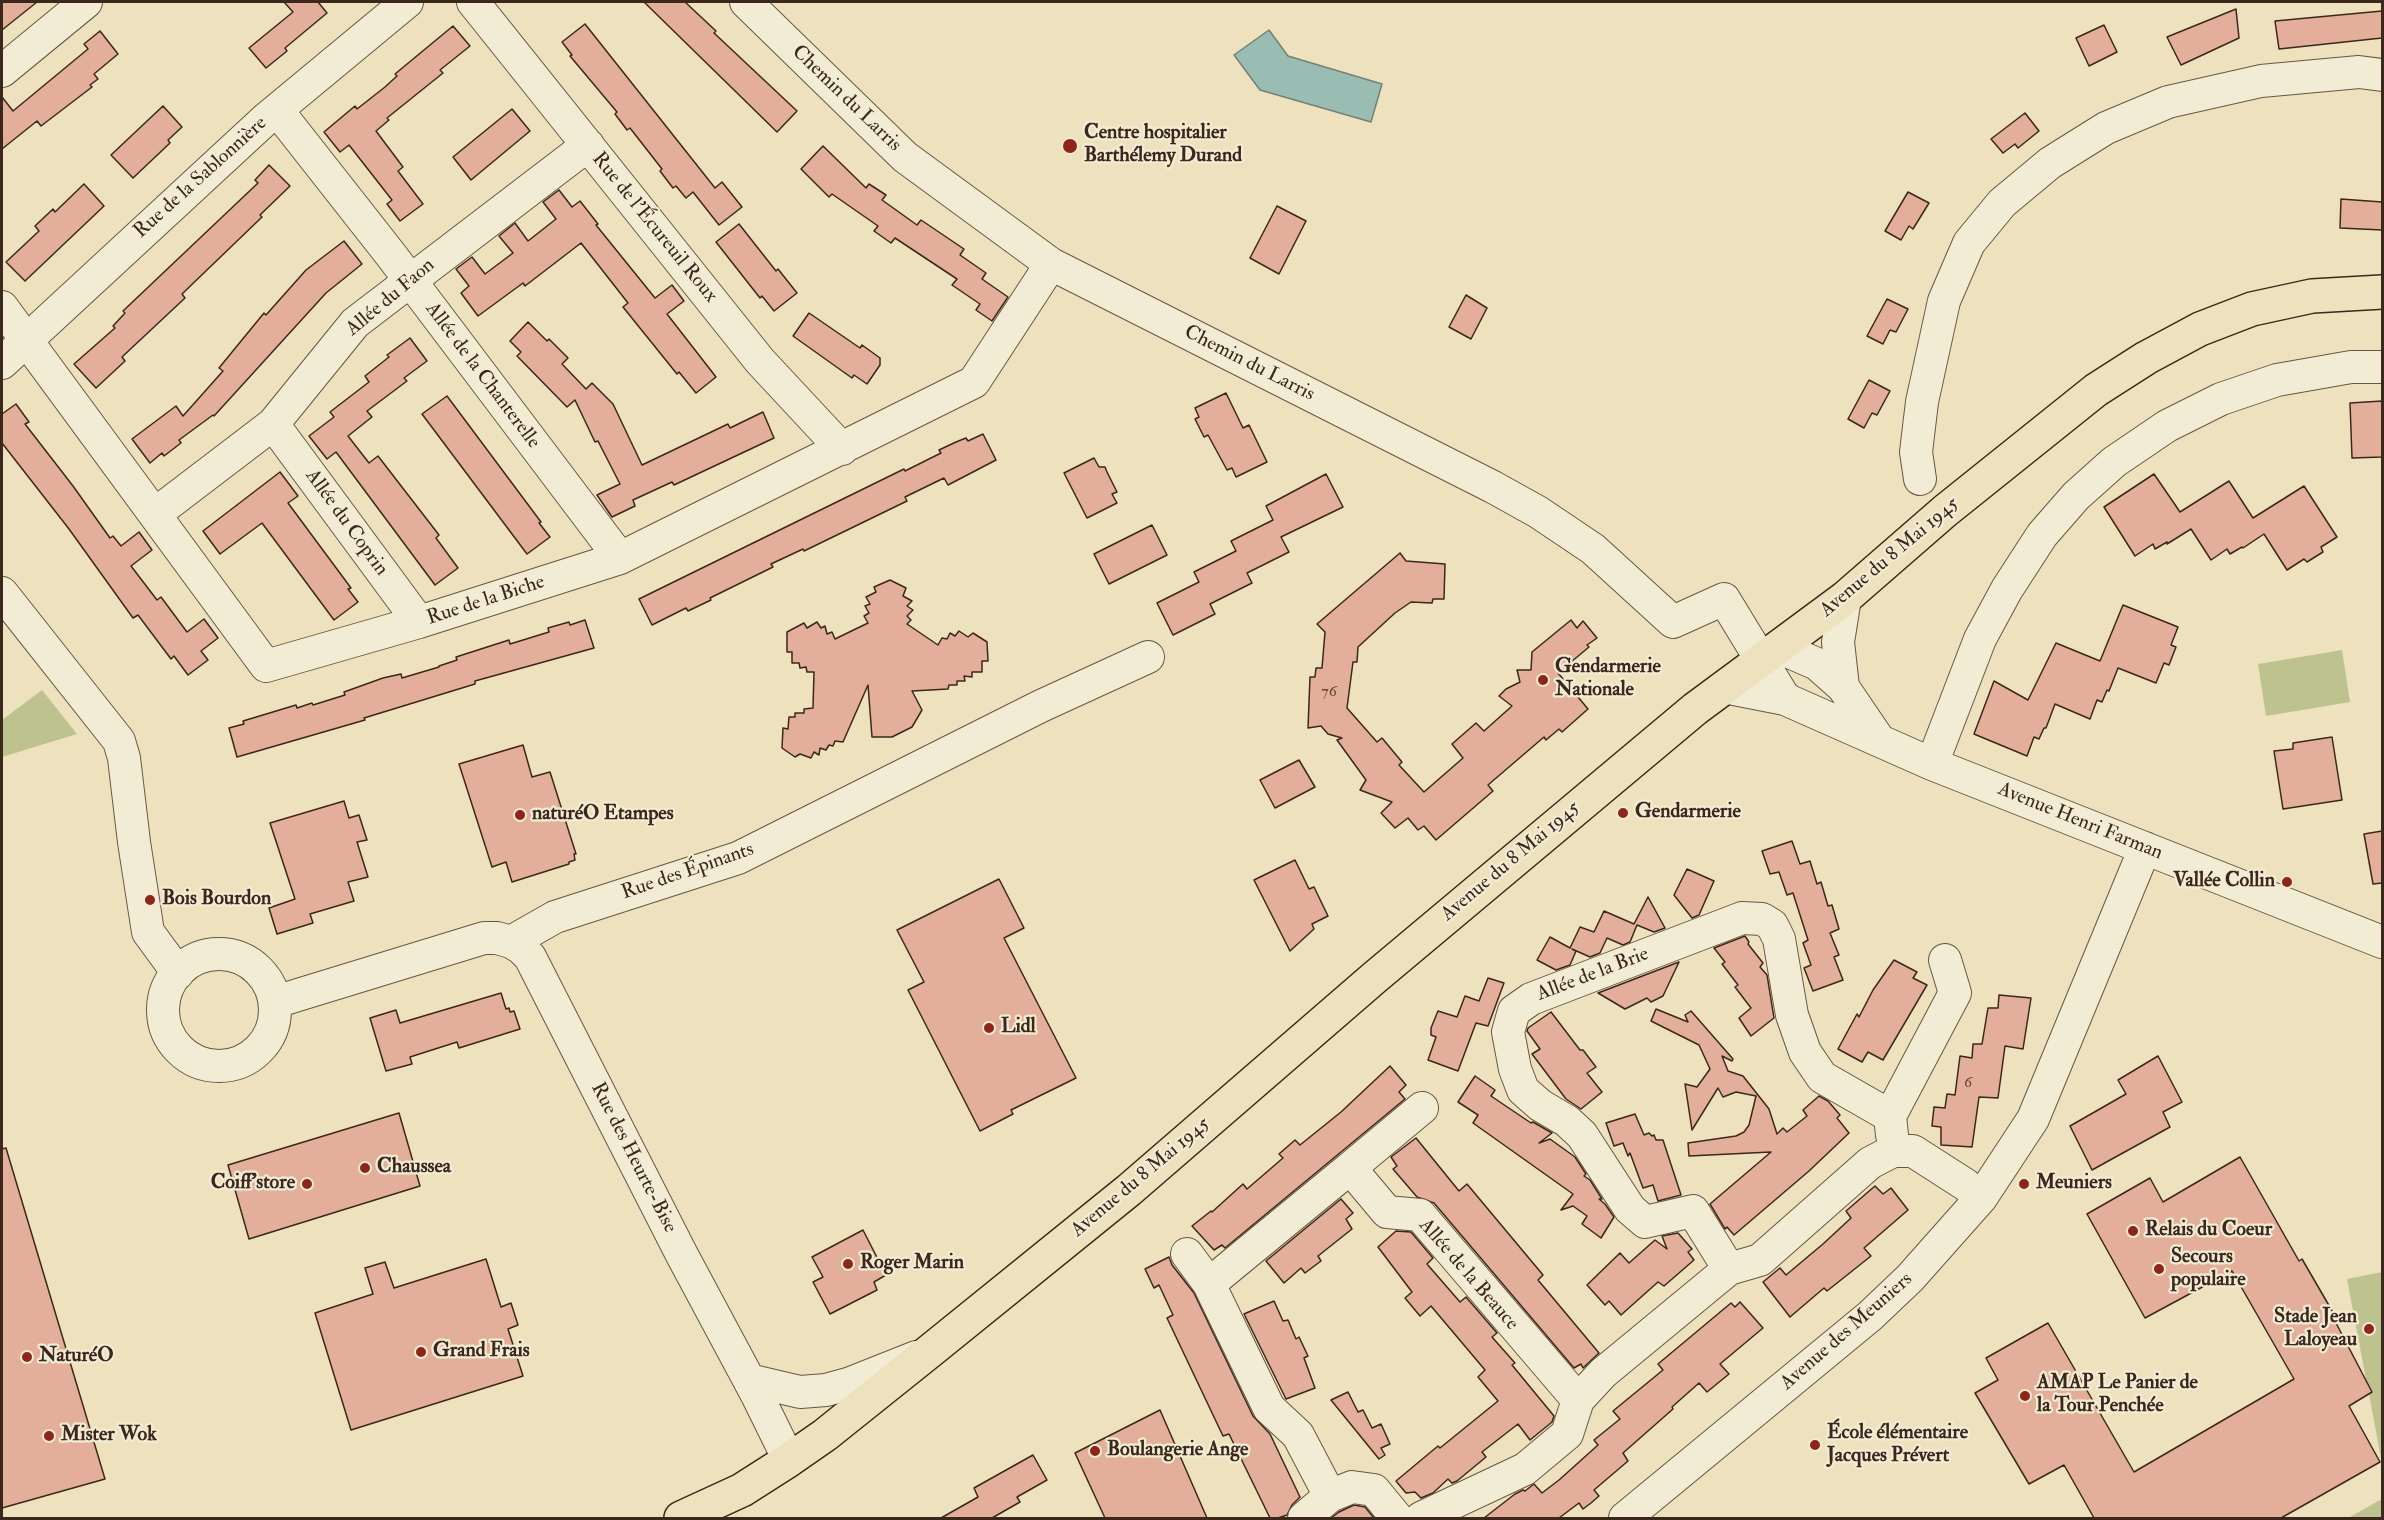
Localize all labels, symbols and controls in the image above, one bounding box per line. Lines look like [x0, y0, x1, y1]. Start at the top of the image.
street label: Chemin du Larris [786, 41, 906, 157]
street label: Rue de la Sablonnière [130, 112, 272, 244]
place label: Centre hospitalier Barthélemy Durand [1084, 122, 1242, 169]
marker: Centre hospitalier Barthélemy Durand [1061, 137, 1079, 155]
street label: Rue de l'Écureuil Roux [586, 148, 722, 308]
street label: Allée du Faon [342, 254, 440, 342]
street label: Allée de la Chanterelle [419, 298, 545, 454]
street label: Chemin du Larris [1180, 321, 1318, 407]
street label: Allée du Coprin [299, 465, 393, 581]
street label: Avenue du 8 Mai 1945 [1816, 493, 1964, 623]
street label: Rue de la Biche [424, 571, 548, 631]
place label: Gendarmerie Nationale [1555, 656, 1661, 703]
marker: Gendarmerie Nationale [1536, 673, 1550, 687]
house number: 76 [1321, 683, 1337, 703]
street label: Avenue Henri Farman [1994, 778, 2166, 866]
street label: Avenue du 8 Mai 1945 [1437, 797, 1585, 927]
place label: Gendarmerie [1635, 801, 1741, 825]
place label: naturéO Etampes [532, 803, 674, 827]
marker: Gendarmerie [1616, 806, 1630, 820]
marker: naturéO Etampes [513, 808, 527, 822]
street label: Rue des Épinants [619, 838, 757, 906]
place label: Vallée Collin [2173, 870, 2275, 894]
marker: Vallée Collin [2280, 875, 2294, 889]
place label: Bois Bourdon [162, 888, 271, 912]
marker: Bois Bourdon [143, 893, 157, 907]
street label: Allée de la Brie [1534, 943, 1652, 1007]
place label: Lidl [1001, 1016, 1036, 1040]
marker: Lidl [982, 1021, 996, 1035]
house number: 6 [1964, 1074, 1972, 1094]
street label: Rue des Heurte-Bise [585, 1079, 681, 1237]
street label: Avenue du 8 Mai 1945 [1067, 1113, 1215, 1243]
place label: Chaussea [377, 1156, 451, 1180]
marker: Chaussea [358, 1161, 372, 1175]
place label: Coiff'store [211, 1172, 295, 1196]
place label: Meuniers [2036, 1172, 2112, 1196]
marker: Coiff'store [300, 1177, 314, 1191]
marker: Meuniers [2017, 1177, 2031, 1191]
street label: Allée de la Beauce [1413, 1214, 1523, 1336]
place label: Relais du Coeur [2145, 1219, 2272, 1243]
marker: Relais du Coeur [2126, 1224, 2140, 1238]
place label: Secours populaire [2171, 1246, 2246, 1293]
place label: Roger Marin [860, 1252, 964, 1276]
marker: Roger Marin [841, 1257, 855, 1271]
marker: Secours populaire [2152, 1262, 2166, 1276]
street label: Avenue des Meuniers [1776, 1268, 1918, 1396]
place label: Stade Jean Laloyeau [2274, 1306, 2357, 1353]
marker: Stade Jean Laloyeau [2362, 1322, 2376, 1336]
place label: Grand Frais [433, 1340, 530, 1364]
place label: NaturéO [39, 1345, 114, 1369]
marker: Grand Frais [414, 1345, 428, 1359]
marker: NaturéO [20, 1350, 34, 1364]
place label: AMAP Le Panier de la Tour Penchée [2037, 1372, 2198, 1419]
marker: AMAP Le Panier de la Tour Penchée [2018, 1389, 2032, 1403]
place label: École élémentaire Jacques Prévert [1827, 1422, 1968, 1469]
place label: Mister Wok [61, 1424, 157, 1448]
marker: Mister Wok [42, 1429, 56, 1443]
marker: École élémentaire Jacques Prévert [1808, 1438, 1822, 1452]
place label: Boulangerie Ange [1107, 1439, 1248, 1463]
marker: Boulangerie Ange [1088, 1444, 1102, 1458]

